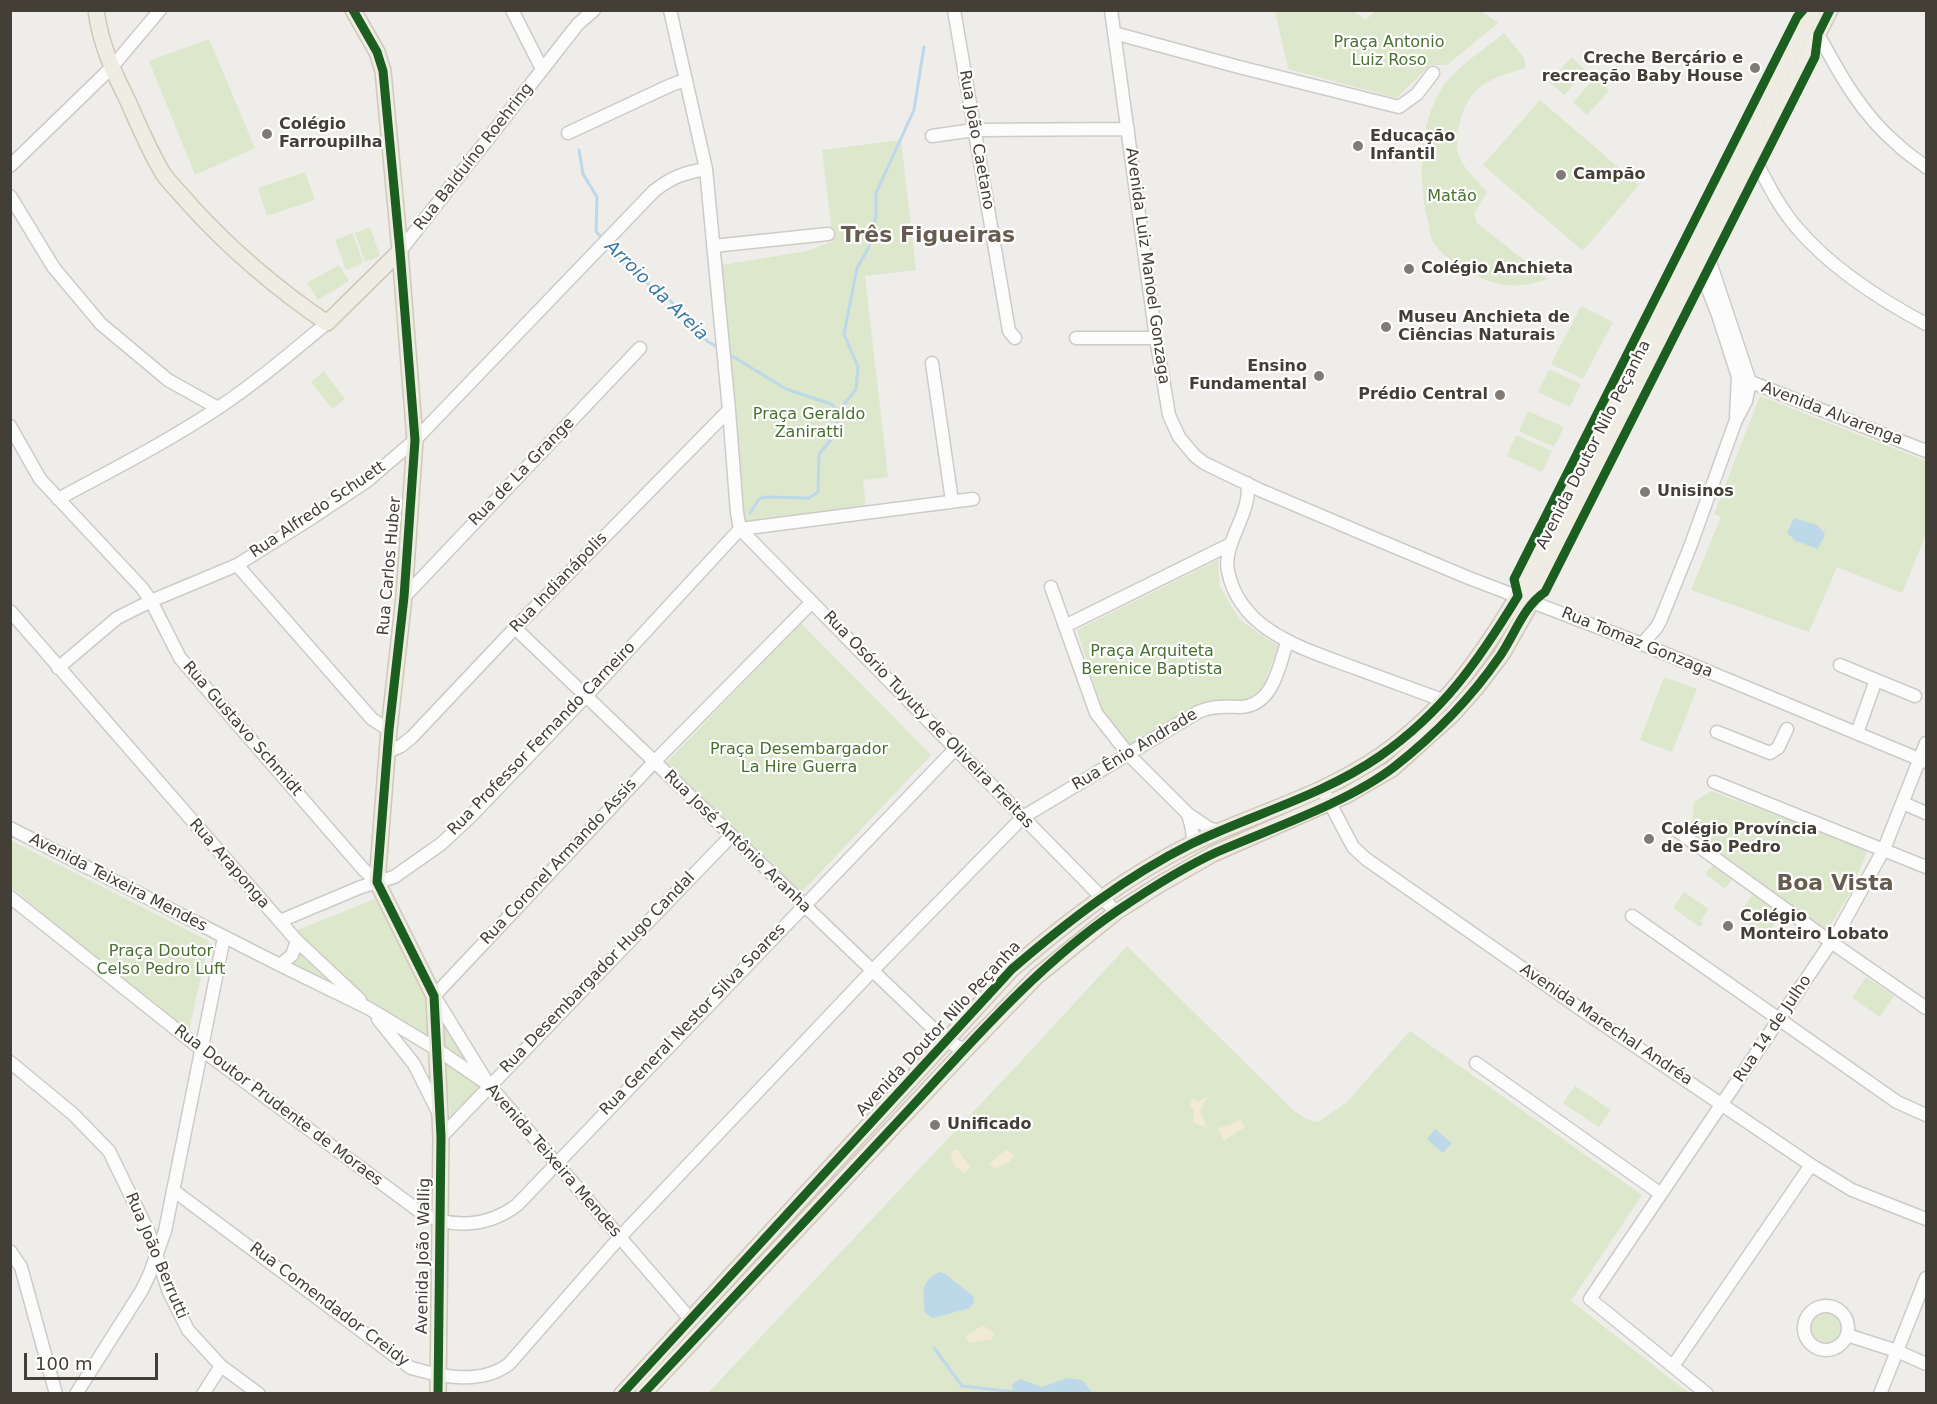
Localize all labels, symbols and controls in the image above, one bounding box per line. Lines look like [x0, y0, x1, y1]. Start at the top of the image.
park label: Praça Antonio Luiz Roso [1334, 33, 1444, 71]
place label: Creche Berçário e recreação Baby House [1542, 49, 1743, 87]
marker: Creche Berçário e recreação Baby House [1748, 61, 1762, 75]
street label: Rua João Caetano [954, 69, 998, 211]
street label: Rua Balduíno Roehring [410, 79, 538, 235]
place label: Colégio Farroupilha [279, 115, 383, 153]
marker: Colégio Farroupilha [260, 127, 274, 141]
place label: Educação Infantil [1370, 127, 1455, 165]
marker: Educação Infantil [1351, 139, 1365, 153]
street label: Avenida Luiz Manoel Gonzaga [1121, 146, 1173, 386]
place label: Campão [1573, 165, 1645, 185]
marker: Campão [1554, 168, 1568, 182]
park label: Matão [1427, 187, 1477, 207]
district label: Três Figueiras [841, 223, 1015, 249]
water label: Arroio da Areia [600, 236, 712, 346]
place label: Colégio Anchieta [1421, 259, 1573, 279]
marker: Colégio Anchieta [1402, 262, 1416, 276]
place label: Museu Anchieta de Ciências Naturais [1398, 308, 1570, 346]
marker: Museu Anchieta de Ciências Naturais [1379, 320, 1393, 334]
street label: Avenida Doutor Nilo Peçanha [1533, 337, 1655, 553]
place label: Ensino Fundamental [1189, 357, 1307, 395]
marker: Ensino Fundamental [1312, 369, 1326, 383]
street label: Avenida Alvarenga [1759, 378, 1905, 450]
place label: Prédio Central [1358, 385, 1488, 405]
marker: Prédio Central [1493, 388, 1507, 402]
park label: Praça Geraldo Zaniratti [753, 405, 865, 443]
street label: Rua de La Grange [465, 414, 579, 530]
street label: Rua Alfredo Schuett [247, 458, 389, 562]
place label: Unisinos [1657, 482, 1734, 502]
marker: Unisinos [1638, 485, 1652, 499]
street label: Rua Carlos Huber [374, 496, 406, 636]
street label: Rua Indianápolis [506, 529, 612, 637]
street label: Rua Tomaz Gonzaga [1558, 604, 1716, 682]
street label: Rua Osório Tuyuty de Oliveira Freitas [819, 607, 1037, 833]
street label: Rua Professor Fernando Carneiro [444, 638, 640, 840]
park label: Praça Arquiteta Berenice Baptista [1081, 642, 1223, 680]
street label: Rua Gustavo Schmidt [178, 658, 306, 800]
street label: Rua Ênio Andrade [1069, 705, 1201, 795]
park label: Praça Desembargador La Hire Guerra [710, 740, 888, 778]
street label: Rua José Antônio Aranha [659, 767, 815, 917]
street label: Rua Coronel Armando Assis [477, 775, 641, 949]
street label: Rua Araponga [185, 815, 273, 913]
place label: Colégio Província de São Pedro [1661, 820, 1817, 858]
street label: Avenida Teixeira Mendes [26, 830, 210, 936]
marker: Colégio Província de São Pedro [1642, 832, 1656, 846]
street label: Rua Desembargador Hugo Candal [497, 869, 699, 1077]
district label: Boa Vista [1776, 871, 1894, 897]
place label: Colégio Monteiro Lobato [1740, 907, 1889, 945]
marker: Colégio Monteiro Lobato [1721, 919, 1735, 933]
street label: Rua General Nestor Silva Soares [596, 920, 790, 1120]
street label: Avenida Doutor Nilo Peçanha [853, 938, 1025, 1120]
park label: Praça Doutor Celso Pedro Luft [96, 942, 226, 980]
street label: Avenida Marechal Andréa [1516, 960, 1696, 1090]
street label: Rua 14 de Julho [1730, 972, 1816, 1086]
street label: Rua Doutor Prudente de Moraes [170, 1021, 386, 1191]
street label: Avenida Teixeira Mendes [481, 1080, 625, 1242]
place label: Unificado [947, 1115, 1031, 1135]
marker: Unificado [928, 1118, 942, 1132]
street label: Avenida João Wallig [413, 1178, 435, 1334]
street label: Rua João Berrutti [121, 1190, 191, 1322]
street label: Rua Comendador Creidy [245, 1239, 413, 1371]
scale bar [27, 1341, 160, 1379]
text: 100 m [35, 1353, 93, 1374]

